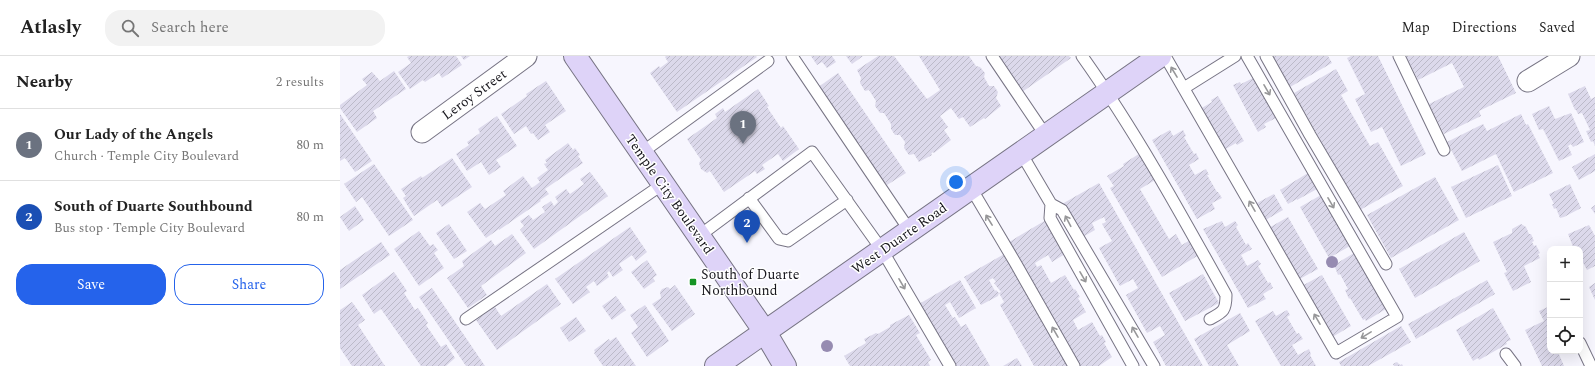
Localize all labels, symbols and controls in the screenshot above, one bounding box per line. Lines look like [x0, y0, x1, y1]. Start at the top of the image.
search box [105, 10, 385, 46]
text: Atlasly [20, 13, 81, 42]
text: Search here [151, 16, 229, 39]
icon: search [119, 17, 141, 39]
text: Map [1402, 17, 1430, 38]
text: Directions [1452, 17, 1517, 38]
text: Saved [1539, 17, 1575, 38]
street label: Leroy Street [437, 64, 511, 125]
one-way arrow [1170, 66, 1178, 78]
text: Nearby [16, 69, 72, 95]
text: 2 results [276, 72, 324, 92]
one-way arrow [1263, 84, 1271, 96]
pin: 1 [730, 111, 756, 144]
text: Our Lady of the Angels [54, 123, 213, 146]
street label: Temple City Boulevard [620, 130, 719, 259]
text: 1 [25, 135, 33, 155]
text: 80 m [297, 135, 324, 155]
text: Church · Temple City Boulevard [54, 146, 239, 166]
your location [946, 172, 966, 192]
text: South of Duarte Southbound [54, 195, 253, 218]
street label: West Duarte Road [847, 197, 952, 279]
one-way arrow [1328, 197, 1336, 209]
one-way arrow [1248, 200, 1256, 212]
text: 2 [25, 207, 33, 227]
text: 80 m [297, 207, 324, 227]
pin: 2 [734, 210, 760, 243]
one-way arrow [985, 215, 993, 226]
one-way arrow [1064, 215, 1071, 227]
text: Bus stop · Temple City Boulevard [54, 218, 245, 238]
map controls [1547, 246, 1583, 354]
button: + [1547, 246, 1583, 282]
button: Save [16, 264, 166, 305]
button: Share [174, 264, 324, 305]
place label: South of Duarte Northbound [701, 264, 800, 301]
one-way arrow [1080, 270, 1088, 282]
marker: South of Duarte Northbound [688, 277, 698, 287]
one-way arrow [898, 278, 906, 290]
button: − [1547, 282, 1583, 318]
one-way arrow [1312, 313, 1320, 325]
button: locate [1547, 318, 1583, 354]
one-way arrow [1050, 326, 1058, 338]
one-way arrow [1131, 326, 1138, 338]
one-way arrow [1360, 331, 1372, 339]

